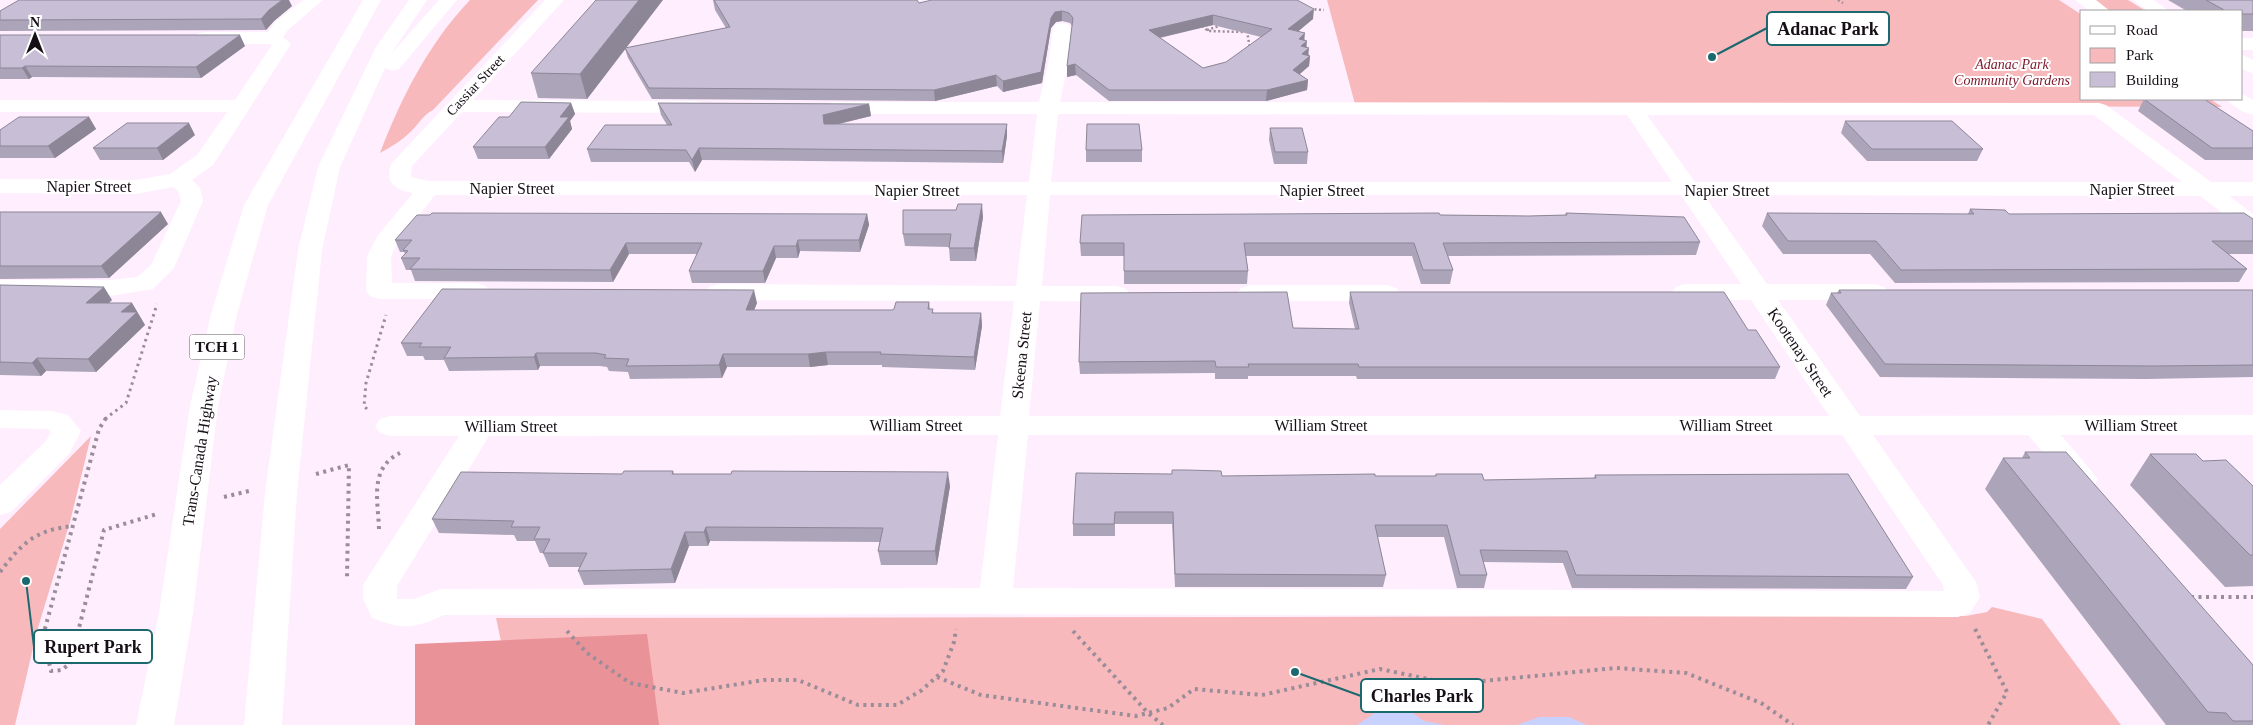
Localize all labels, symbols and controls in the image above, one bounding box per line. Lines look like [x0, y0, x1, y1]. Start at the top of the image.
north arrow [10, 10, 60, 60]
legend [2080, 10, 2243, 100]
callout: Adanac Park [1767, 12, 1889, 45]
text: N [30, 15, 40, 30]
text: Adanac Park [1777, 19, 1879, 39]
text: Road [2126, 22, 2158, 38]
text: Park [2126, 47, 2154, 63]
street label: Cassiar Street [443, 52, 507, 119]
park label: Adanac Park Community Gardens [1954, 57, 2070, 88]
text: Building [2126, 72, 2179, 88]
street label: Napier Street [47, 178, 132, 196]
street label: Napier Street [470, 180, 555, 198]
street label: Napier Street [2090, 181, 2175, 199]
street label: Napier Street [875, 182, 960, 200]
street label: Napier Street [1280, 182, 1365, 200]
street label: Napier Street [1685, 182, 1770, 200]
street label: Kootenay Street [1764, 305, 1837, 401]
street label: Skeena Street [1008, 310, 1035, 399]
road number: TCH 1 [190, 334, 244, 360]
street label: Trans-Canada Highway [179, 375, 221, 528]
street label: William Street [869, 417, 963, 434]
street label: William Street [1274, 417, 1368, 434]
street label: William Street [1679, 417, 1773, 434]
street label: William Street [2084, 417, 2178, 434]
street label: William Street [464, 418, 558, 435]
callout: Rupert Park [34, 630, 152, 663]
text: Rupert Park [44, 637, 142, 657]
callout: Charles Park [1361, 679, 1483, 712]
text: Charles Park [1371, 686, 1473, 706]

